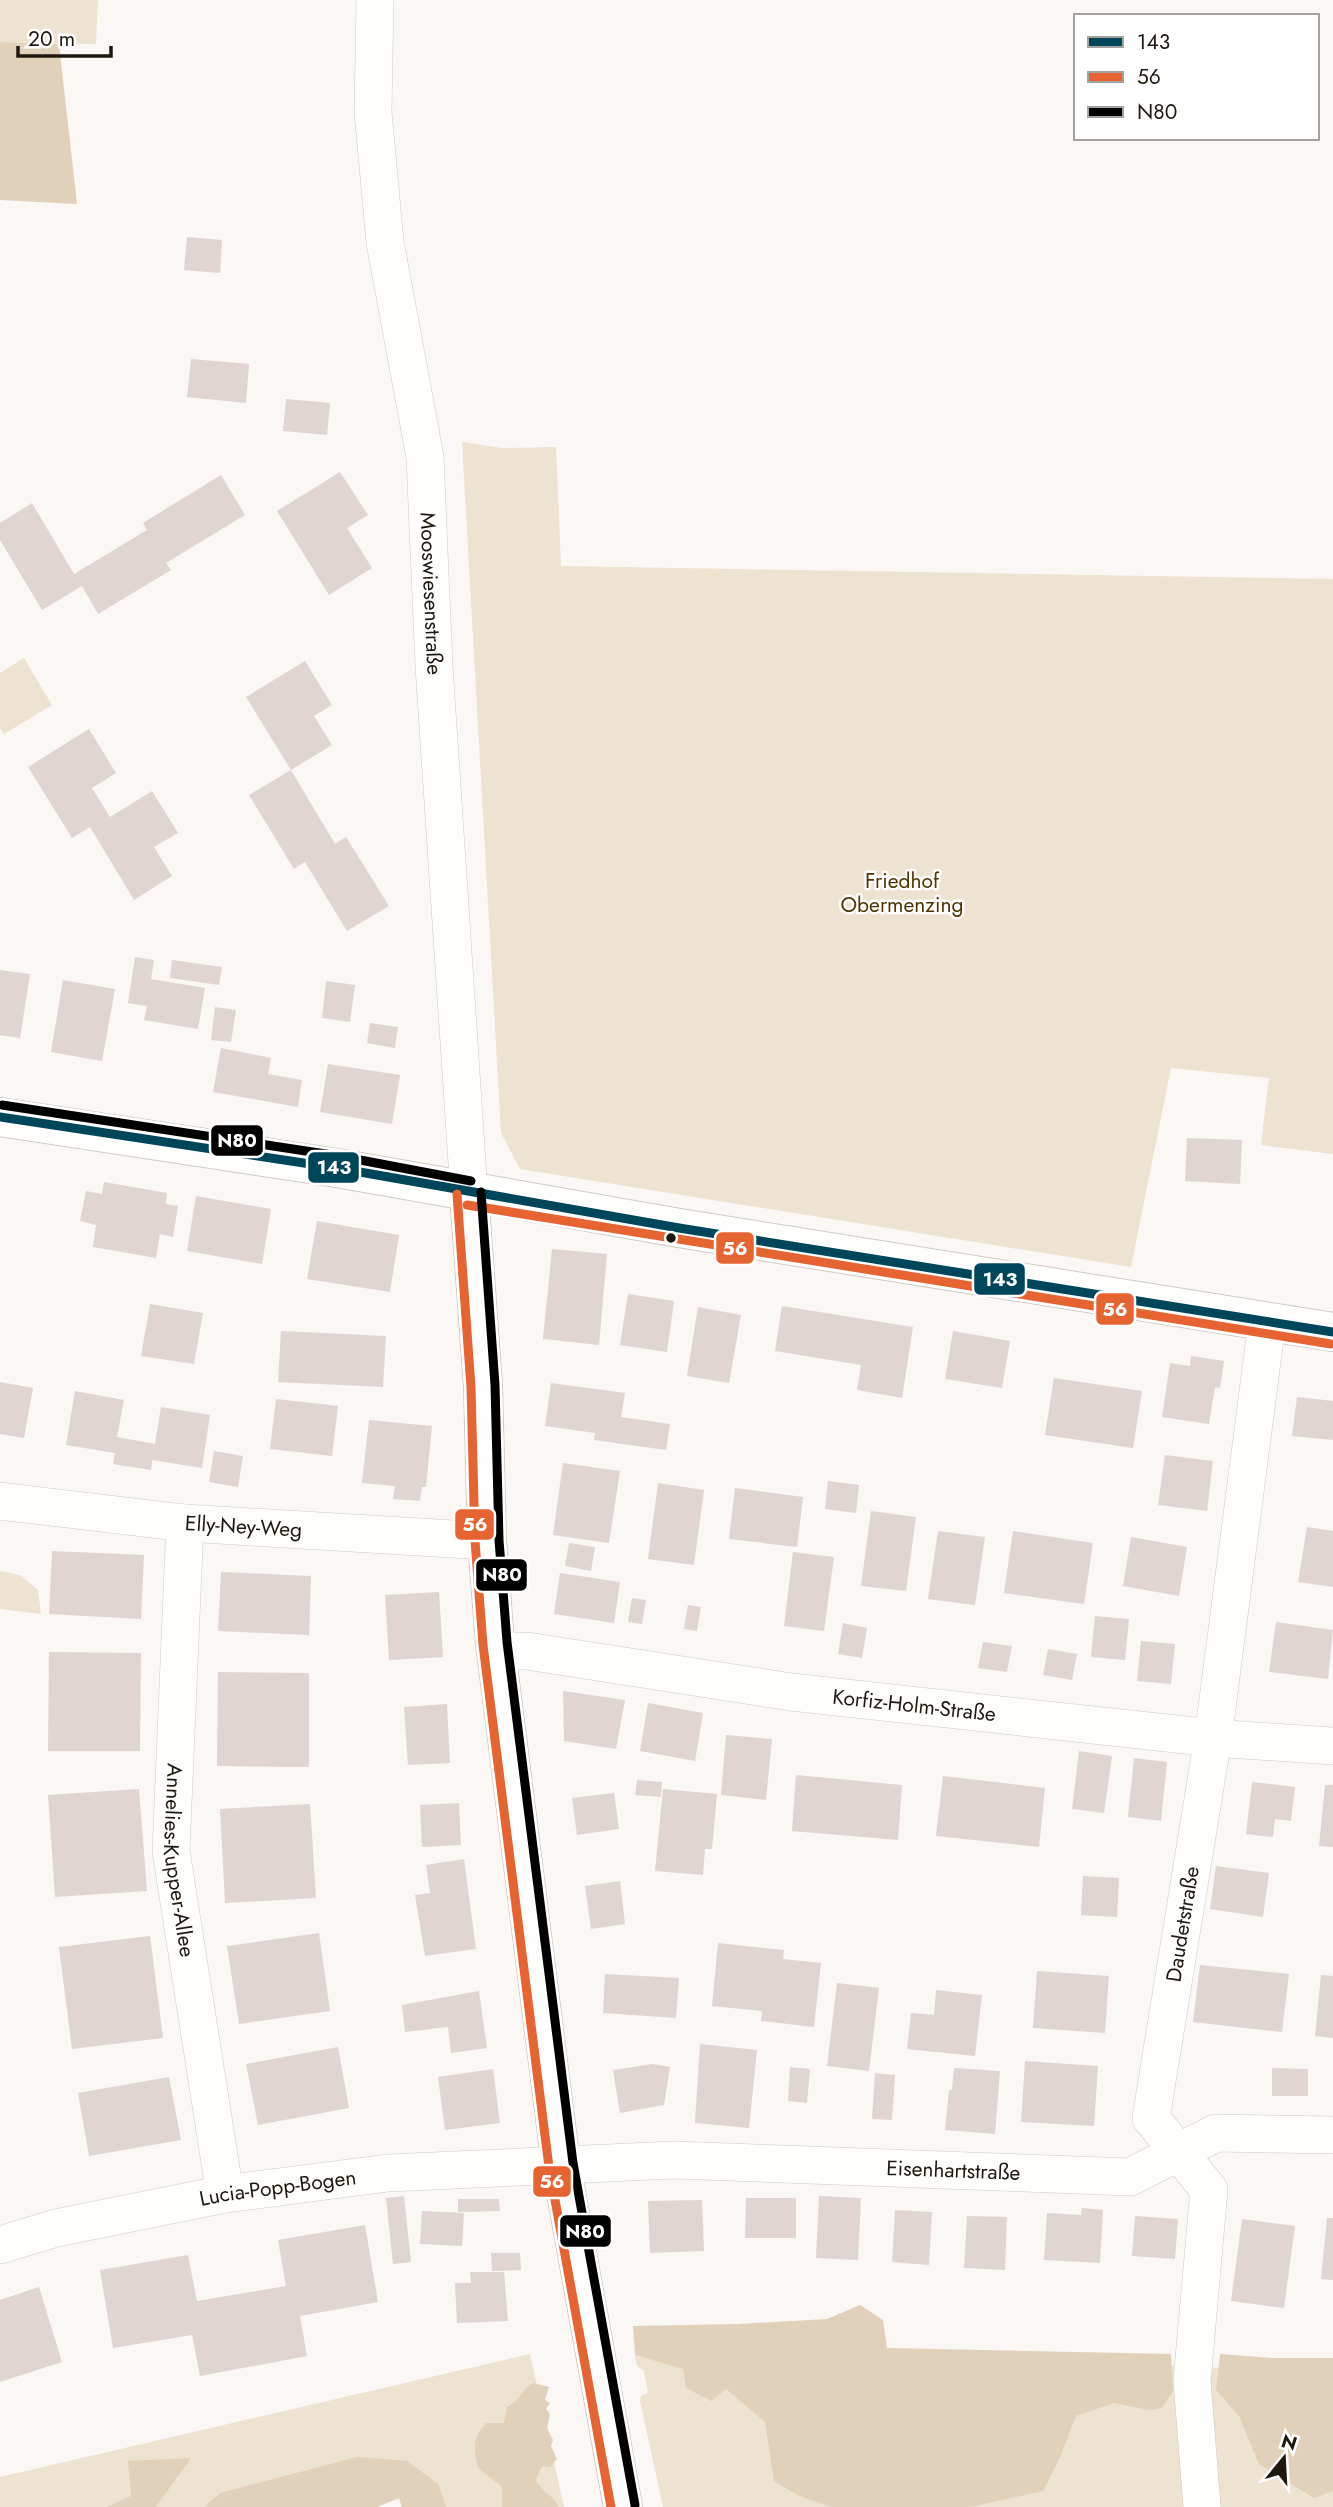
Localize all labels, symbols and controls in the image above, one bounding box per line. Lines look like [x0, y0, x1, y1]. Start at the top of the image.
scale bar [18, 14, 110, 58]
legend [1074, 14, 1319, 140]
text: 20 m [28, 24, 75, 54]
text: 143 [1137, 27, 1170, 57]
text: 56 [1137, 62, 1161, 92]
text: N80 [1137, 97, 1177, 127]
street label: Mooswiesenstraße [412, 512, 450, 676]
park label: Friedhof Obermenzing [841, 866, 963, 920]
line badge: N80 [210, 1124, 264, 1157]
text: N80 [217, 1127, 257, 1154]
line badge: 143 [307, 1151, 360, 1184]
text: 143 [317, 1154, 352, 1181]
unlabelled marker [664, 1231, 678, 1245]
line badge: 56 [715, 1231, 755, 1265]
text: 56 [723, 1235, 747, 1262]
line badge: 143 [973, 1262, 1026, 1296]
text: 143 [983, 1266, 1018, 1293]
line badge: 56 [1095, 1292, 1135, 1326]
text: 56 [1103, 1296, 1127, 1323]
street label: Elly-Ney-Weg [184, 1508, 303, 1545]
line badge: 56 [454, 1508, 495, 1541]
text: 56 [463, 1511, 487, 1538]
line badge: N80 [475, 1558, 528, 1592]
text: N80 [482, 1561, 522, 1588]
street label: Korfiz-Holm-Straße [831, 1682, 998, 1729]
street label: Annelies-Kupper-Allee [156, 1763, 202, 1959]
street label: Daudetstraße [1158, 1864, 1207, 1984]
street label: Eisenhartstraße [886, 2153, 1021, 2188]
street label: Lucia-Popp-Bogen [197, 2162, 358, 2214]
line badge: 56 [532, 2165, 572, 2198]
text: 56 [540, 2168, 564, 2195]
line badge: N80 [559, 2214, 612, 2248]
text: N80 [565, 2218, 605, 2245]
north arrow [1249, 2423, 1319, 2493]
text: N [1278, 2427, 1300, 2457]

